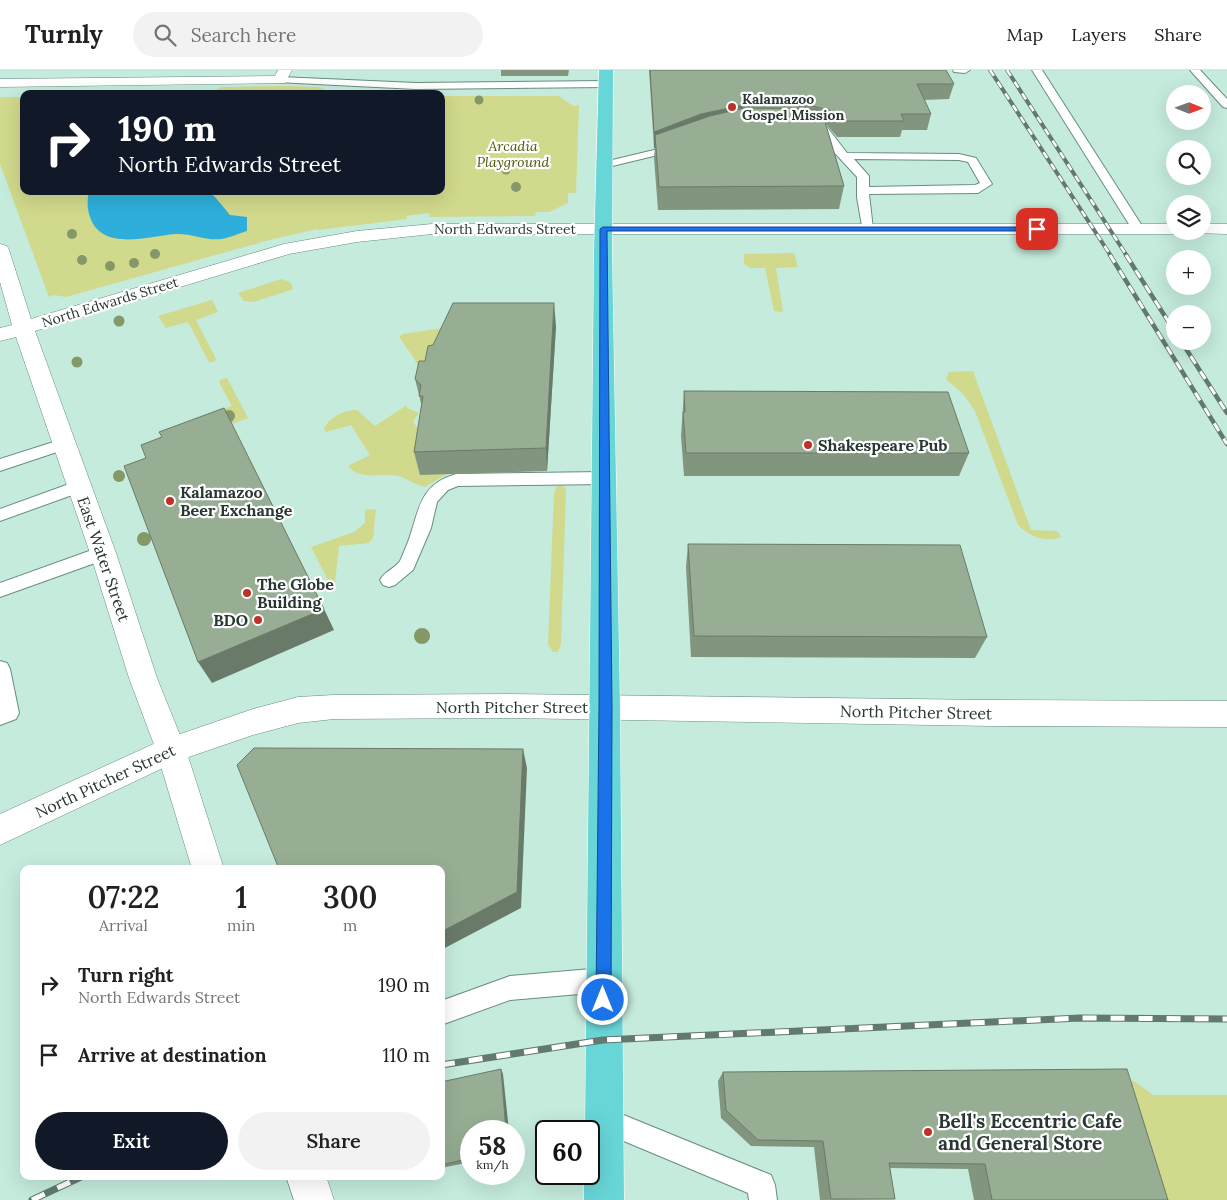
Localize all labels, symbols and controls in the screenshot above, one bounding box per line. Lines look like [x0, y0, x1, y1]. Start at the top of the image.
search box [133, 12, 483, 57]
text: Turnly [25, 19, 103, 50]
icon: search [151, 21, 179, 49]
text: Search here [191, 23, 296, 47]
text: Map [1007, 23, 1043, 46]
text: Layers [1071, 23, 1126, 46]
text: Share [1154, 23, 1202, 46]
north arrow [1166, 85, 1211, 130]
map controls [1166, 85, 1211, 350]
place label: Kalamazoo Gospel Mission [742, 90, 844, 124]
marker: Kalamazoo Gospel Mission [726, 101, 738, 113]
text: 190 m [118, 106, 216, 151]
icon: right [35, 110, 100, 175]
park label: Arcadia Playground [477, 137, 550, 171]
button: search [1166, 140, 1211, 185]
text: North Edwards Street [118, 150, 341, 178]
button: layers [1166, 195, 1211, 240]
pin [1016, 208, 1058, 250]
icon: arrive [1023, 215, 1051, 243]
street label: North Edwards Street [434, 220, 577, 238]
button: + [1166, 250, 1211, 295]
street label: North Edwards Street [40, 272, 181, 331]
button: − [1166, 305, 1211, 350]
place label: Shakespeare Pub [818, 435, 948, 455]
marker: Shakespeare Pub [802, 439, 814, 451]
place label: Kalamazoo Beer Exchange [180, 482, 293, 520]
street label: East Water Street [73, 494, 135, 625]
marker: Kalamazoo Beer Exchange [164, 495, 176, 507]
place label: The Globe Building [257, 574, 334, 612]
marker: The Globe Building [241, 587, 253, 599]
place label: BDO [213, 610, 248, 630]
marker: BDO [252, 614, 264, 626]
street label: North Pitcher Street [436, 697, 589, 717]
street label: North Pitcher Street [840, 701, 993, 723]
street label: North Pitcher Street [32, 739, 179, 822]
text: 07:22 [87, 878, 160, 916]
text: 1 [235, 878, 247, 916]
text: 300 [323, 878, 378, 916]
text: Arrival [99, 915, 148, 935]
text: min [227, 915, 256, 935]
text: m [343, 915, 357, 935]
text: Turn right [78, 963, 174, 987]
icon: right [35, 971, 63, 999]
text: 190 m [378, 973, 430, 997]
position arrow [576, 973, 628, 1025]
text: North Edwards Street [78, 987, 240, 1007]
icon: arrive [35, 1041, 63, 1069]
text: Arrive at destination [78, 1043, 267, 1067]
text: 110 m [382, 1043, 430, 1067]
place label: Bell's Eccentric Cafe and General Store [938, 1109, 1122, 1155]
button: Exit [35, 1112, 228, 1170]
button: Share [238, 1112, 430, 1170]
speed limit sign: 60 [535, 1120, 600, 1185]
marker: Bell's Eccentric Cafe and General Store [922, 1126, 934, 1138]
text: 58 [479, 1130, 506, 1162]
text: km/h [476, 1157, 509, 1172]

